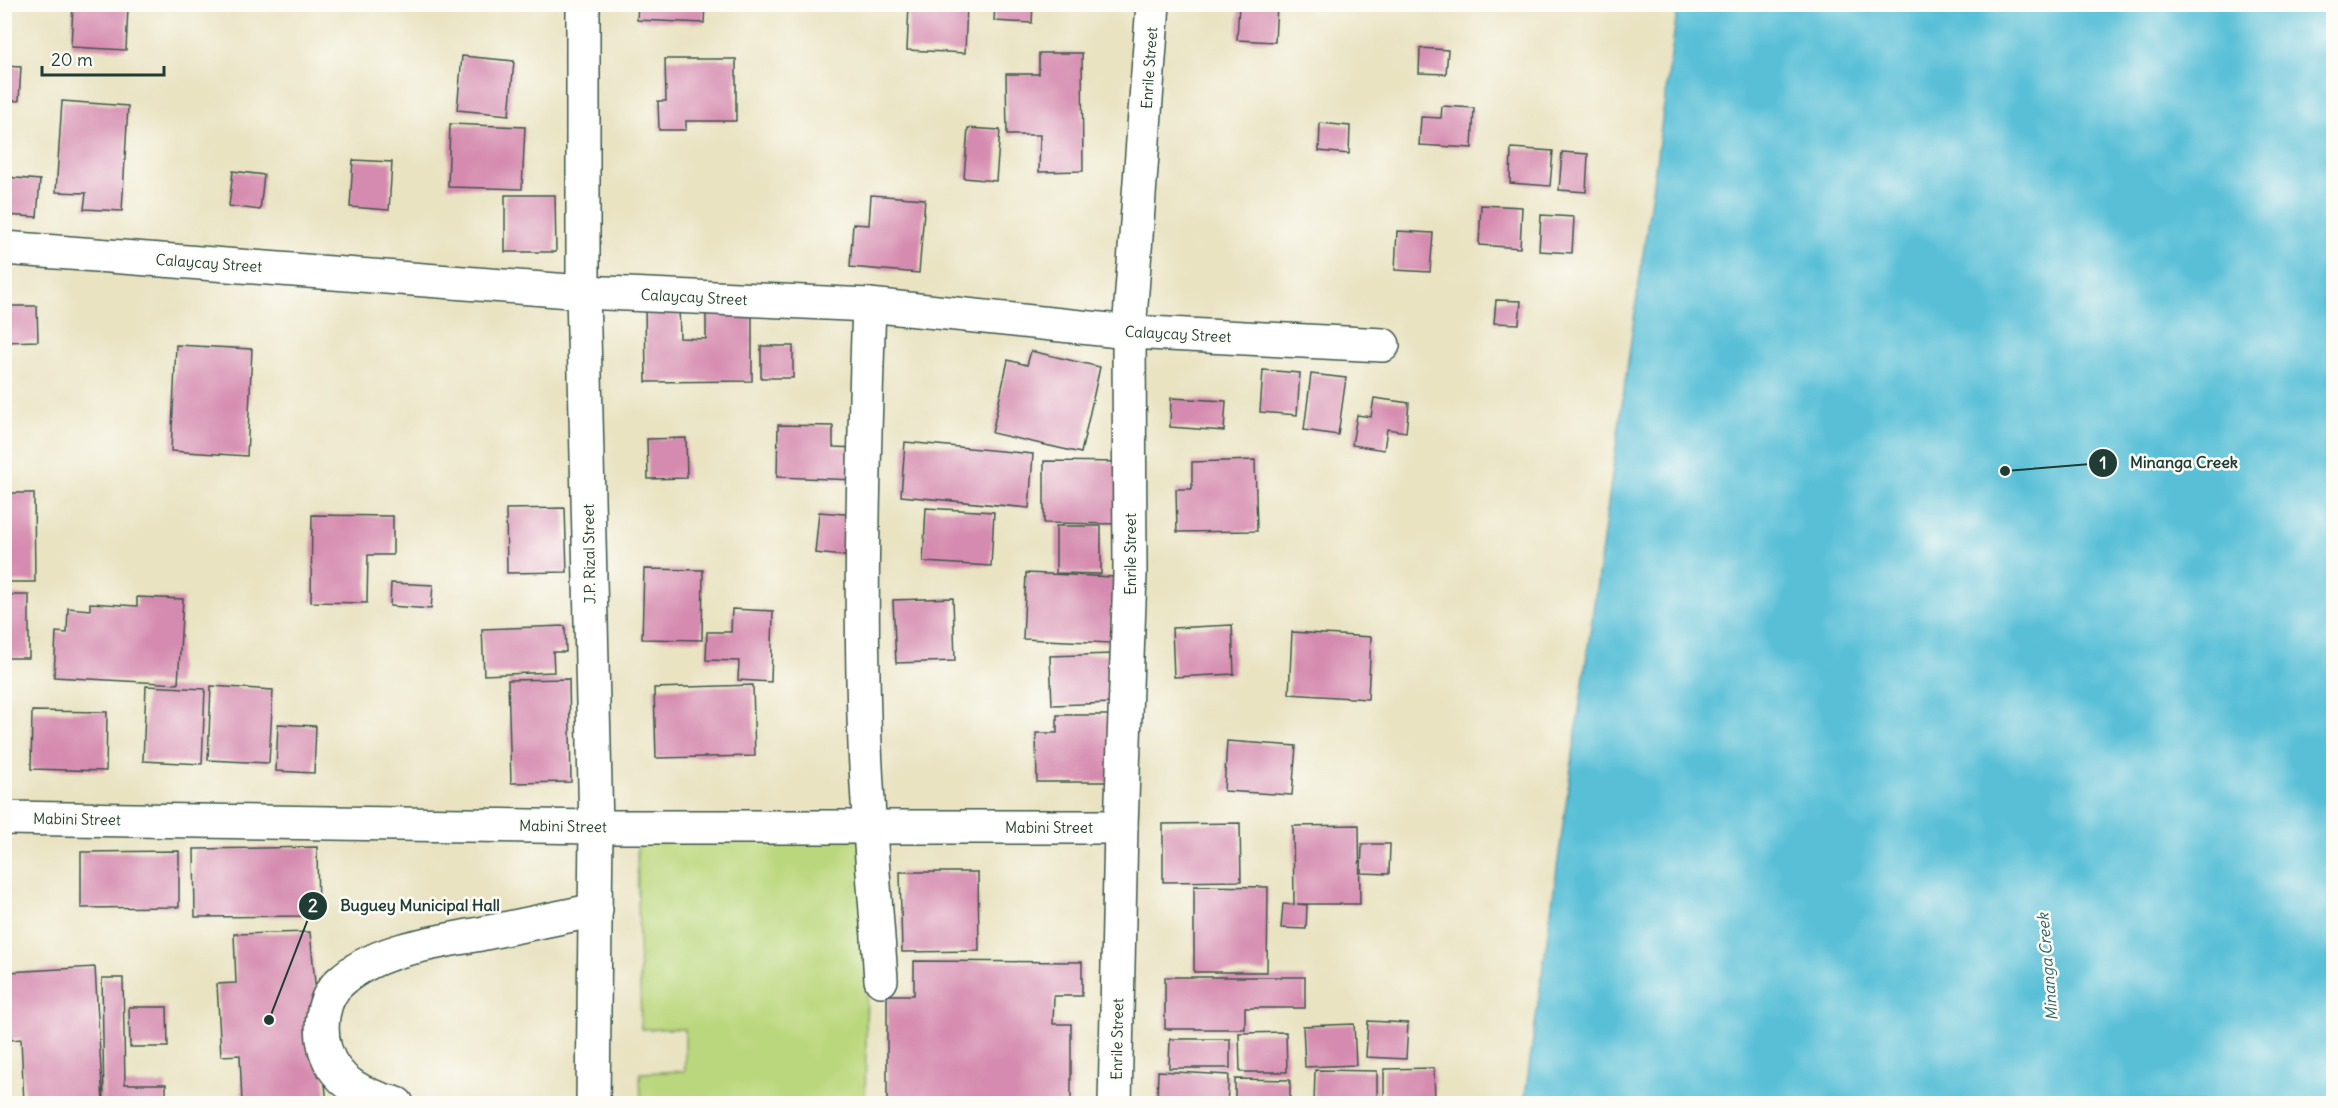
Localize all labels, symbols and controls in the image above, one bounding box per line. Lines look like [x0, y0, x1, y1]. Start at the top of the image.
street label: Enrile Street [1137, 26, 1161, 110]
scale bar [42, 39, 164, 77]
text: 20 m [51, 48, 93, 71]
street label: Calaycay Street [155, 250, 263, 276]
street label: Calaycay Street [640, 285, 748, 309]
street label: Calaycay Street [1124, 322, 1232, 346]
callout: Minanga Creek [2088, 446, 2250, 480]
text: 1 [2099, 451, 2107, 474]
text: Minanga Creek [2130, 452, 2238, 473]
street label: J.P. Rizal Street [579, 504, 599, 604]
street label: Enrile Street [1121, 513, 1140, 595]
street label: Mabini Street [33, 809, 121, 829]
street label: Mabini Street [519, 816, 607, 836]
street label: Mabini Street [1005, 818, 1093, 837]
callout: Buguey Municipal Hall [298, 889, 512, 923]
text: 2 [308, 894, 318, 917]
text: Buguey Municipal Hall [340, 895, 500, 916]
water label: Minanga Creek [2032, 911, 2062, 1022]
street label: Enrile Street [1107, 998, 1127, 1080]

